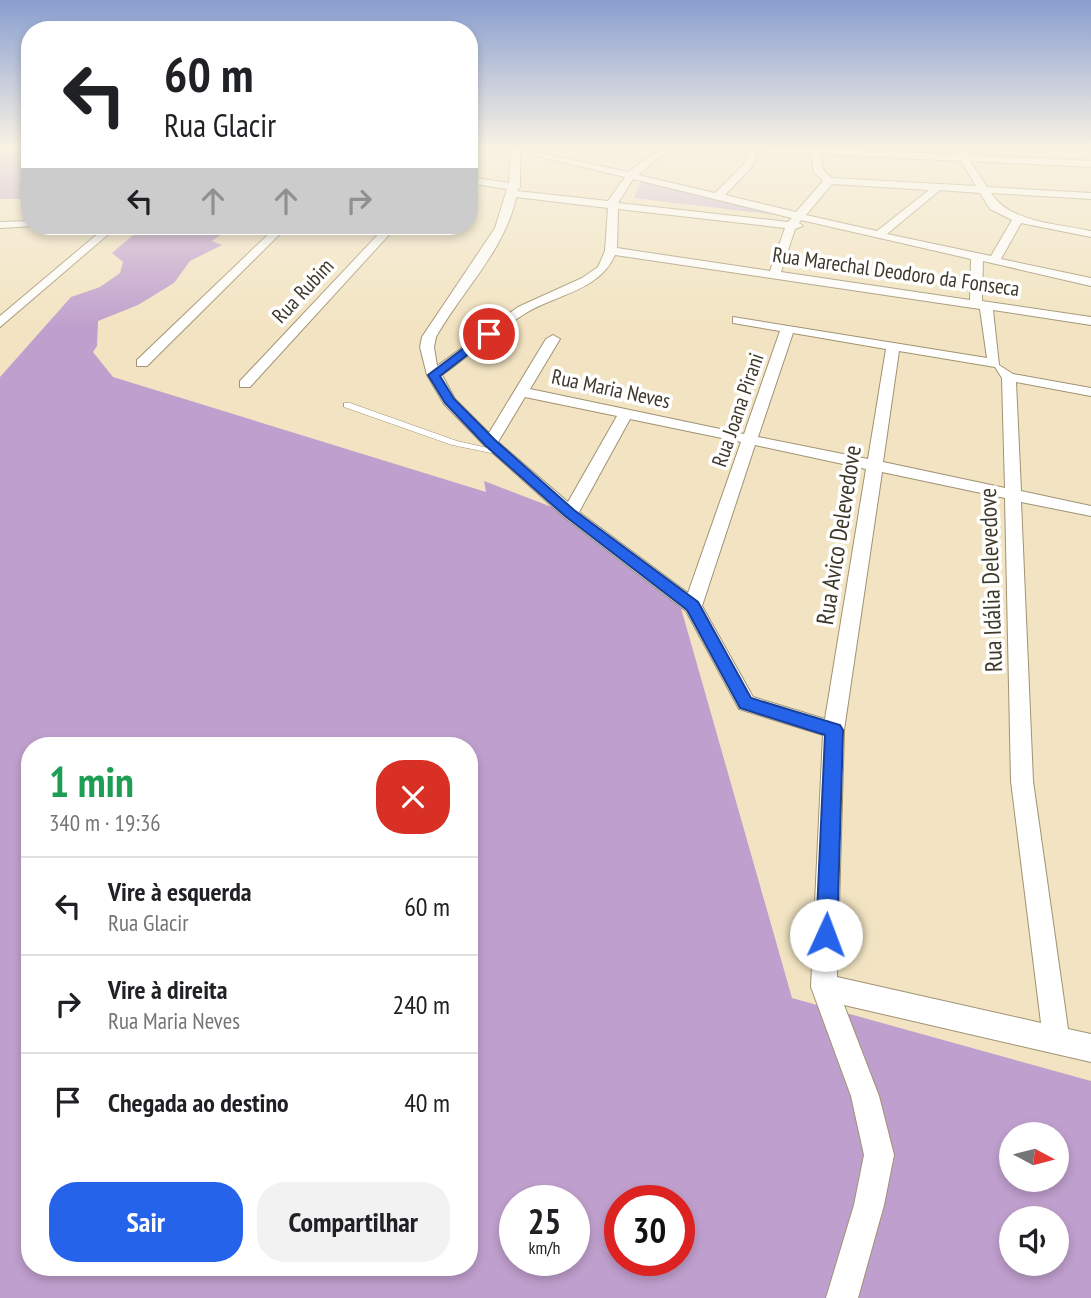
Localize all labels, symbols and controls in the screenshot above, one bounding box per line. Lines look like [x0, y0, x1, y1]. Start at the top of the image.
text: 60 m [164, 42, 253, 106]
icon: left [49, 49, 140, 140]
text: Rua Glacir [164, 104, 276, 146]
icon: left [121, 182, 159, 220]
icon: ahead [194, 182, 232, 220]
icon: ahead [267, 182, 305, 220]
icon: right [340, 182, 378, 220]
street label: Rua Marechal Deodoro da Fonseca [771, 241, 1021, 302]
street label: Rua Rubim [266, 253, 339, 329]
pin [459, 304, 519, 364]
icon: arrive [470, 315, 508, 353]
street label: Rua Joana Pirani [705, 349, 770, 470]
street label: Rua Maria Neves [549, 363, 673, 414]
street label: Rua Avico Delevedove [809, 443, 868, 627]
street label: Rua Idália Delevedove [972, 487, 1009, 673]
text: 1 min [49, 754, 134, 809]
button: close [376, 760, 450, 834]
text: 340 m · 19:36 [49, 808, 161, 837]
text: Vire à esquerda [108, 875, 251, 908]
icon: left [49, 887, 87, 925]
text: 60 m [404, 890, 450, 923]
position arrow [789, 898, 863, 972]
text: Rua Glacir [108, 908, 188, 937]
text: Vire à direita [108, 973, 227, 1006]
icon: right [49, 985, 87, 1023]
text: 240 m [392, 988, 450, 1021]
text: Rua Maria Neves [108, 1006, 240, 1035]
icon: arrive [49, 1083, 87, 1121]
text: Chegada ao destino [108, 1086, 289, 1119]
text: 40 m [404, 1086, 450, 1119]
north arrow [999, 1122, 1069, 1192]
map controls [999, 1122, 1069, 1276]
button: Sair [49, 1182, 243, 1262]
button: Compartilhar [257, 1182, 450, 1262]
speed limit sign: 30 [604, 1185, 695, 1276]
text: 25 [528, 1198, 561, 1244]
button: sound [999, 1206, 1069, 1276]
text: km/h [529, 1236, 560, 1259]

